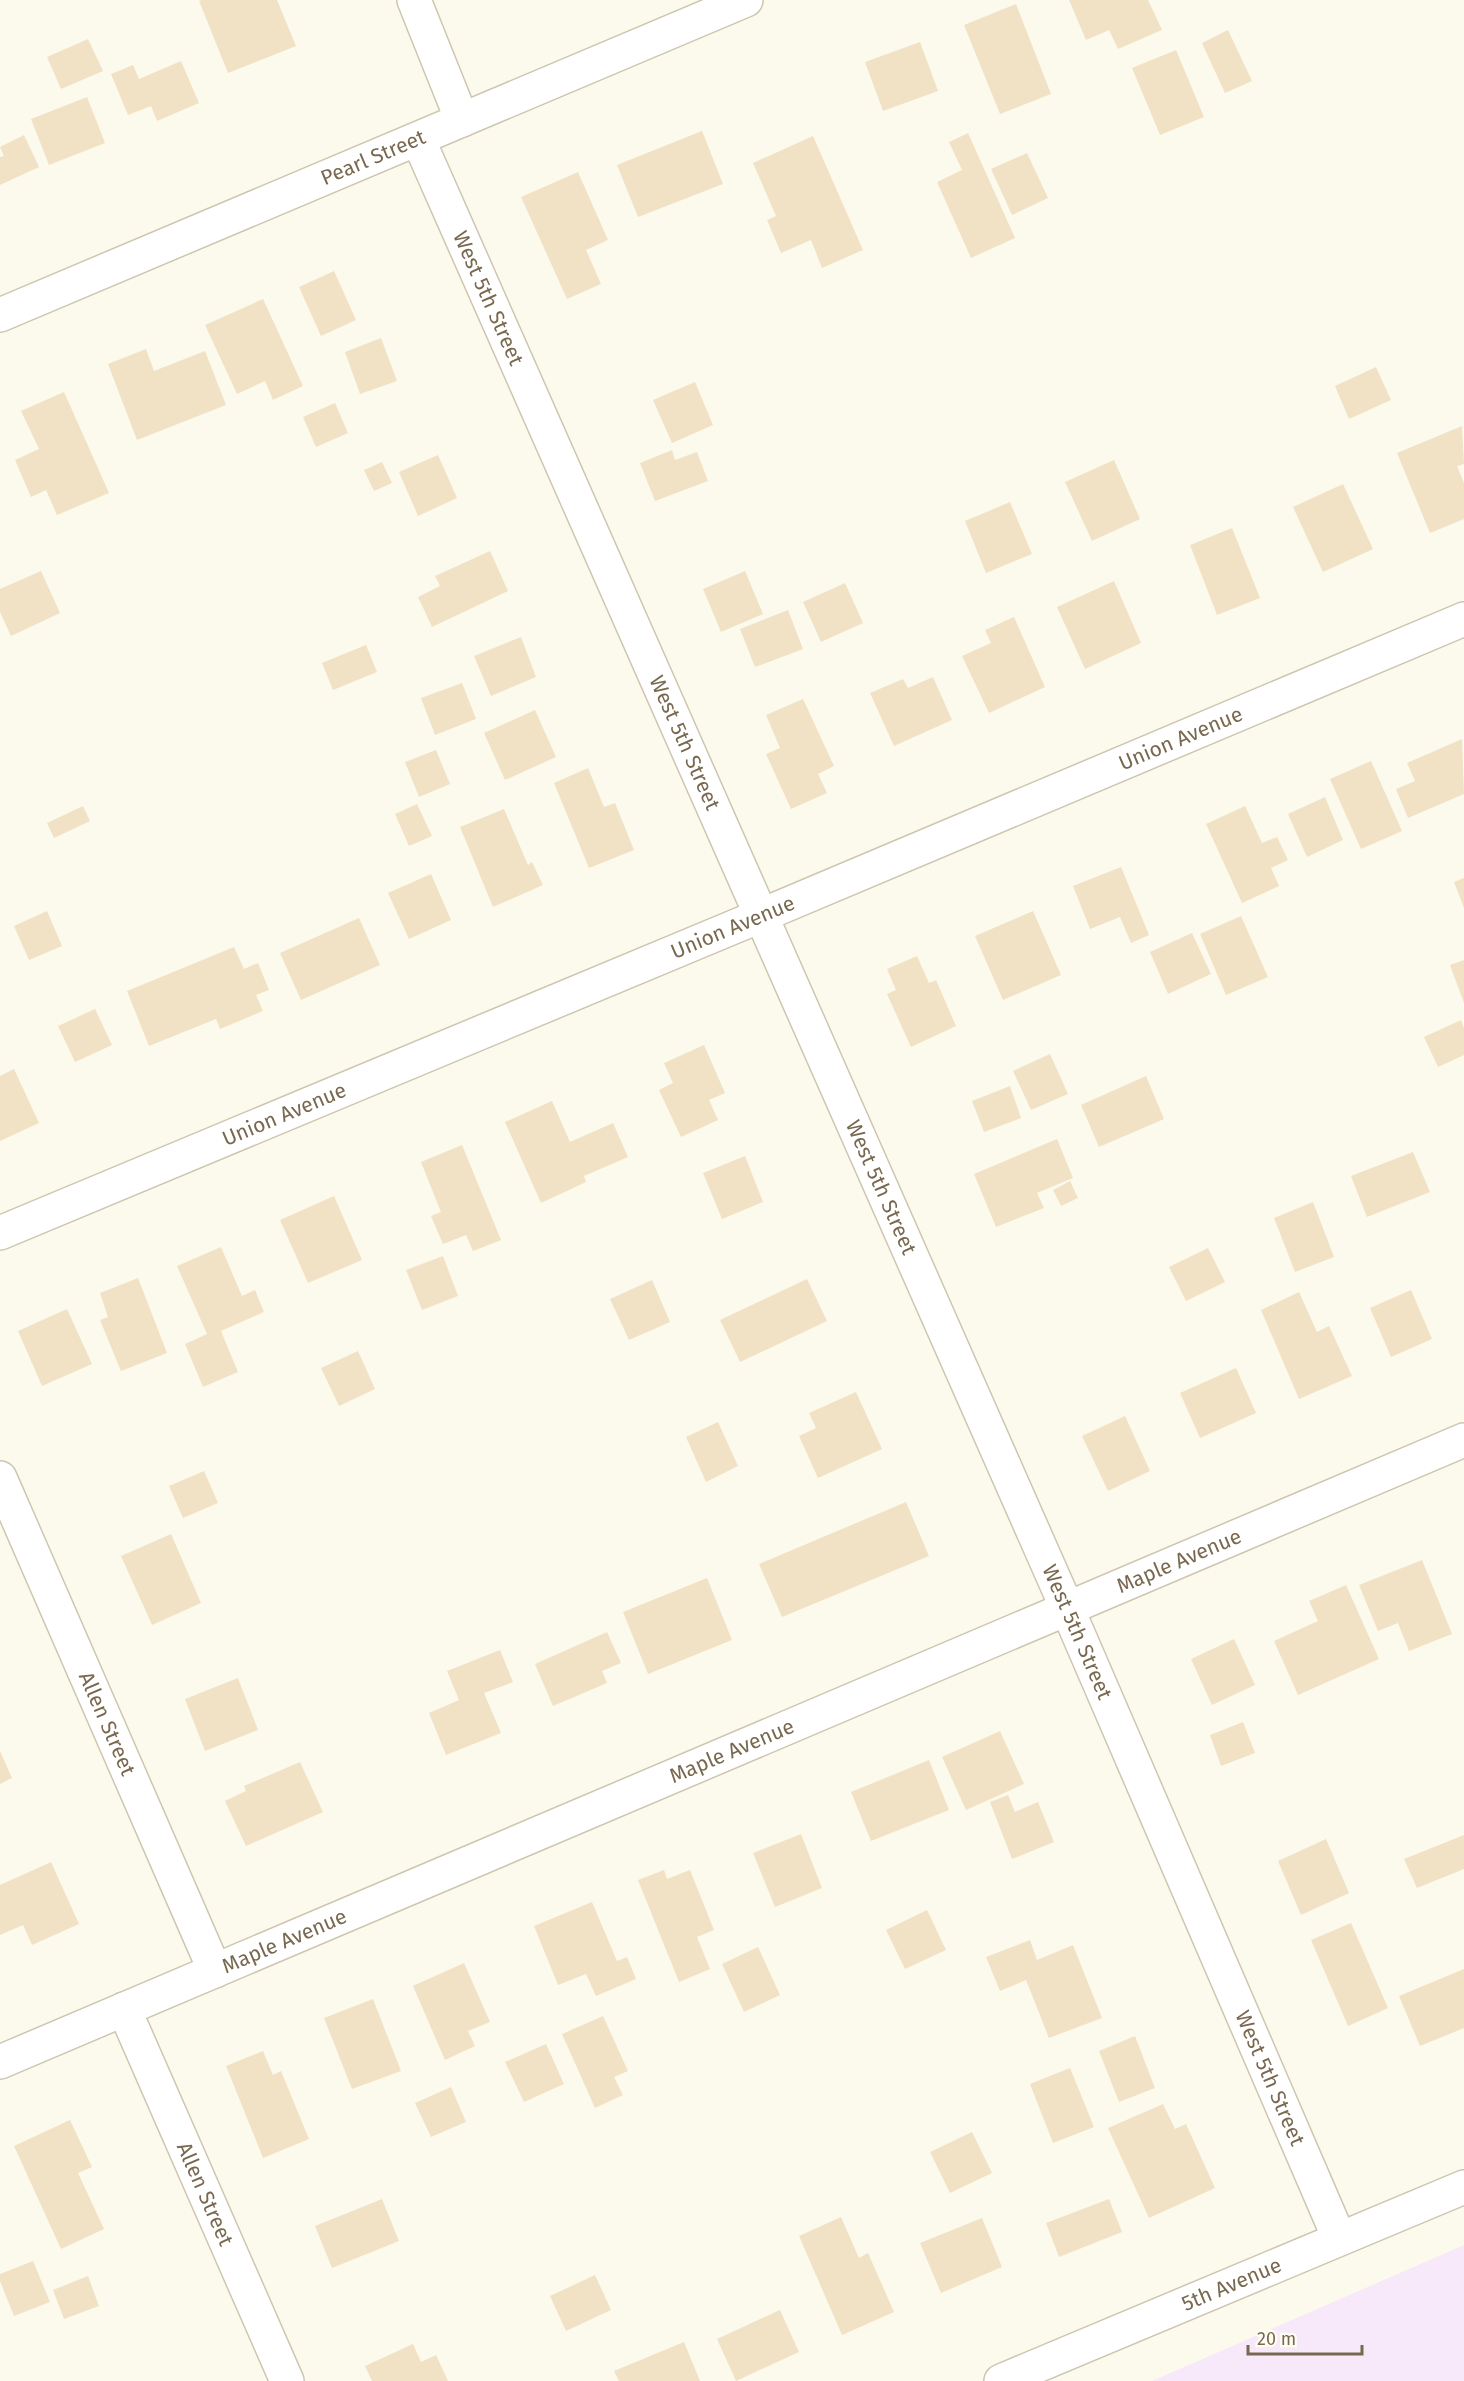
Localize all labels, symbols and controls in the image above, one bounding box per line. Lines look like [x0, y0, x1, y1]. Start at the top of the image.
street label: Pearl Street [317, 124, 430, 191]
street label: West 5th Street [447, 227, 530, 370]
street label: West 5th Street [644, 671, 726, 814]
street label: Union Avenue [1115, 701, 1247, 776]
street label: Union Avenue [667, 890, 799, 965]
street label: Union Avenue [218, 1077, 350, 1152]
street label: West 5th Street [840, 1116, 922, 1259]
street label: Maple Avenue [1113, 1523, 1245, 1599]
street label: West 5th Street [1036, 1560, 1118, 1704]
street label: Allen Street [73, 1668, 141, 1780]
street label: Maple Avenue [665, 1713, 798, 1789]
street label: Maple Avenue [218, 1903, 351, 1979]
street label: West 5th Street [1229, 2007, 1311, 2150]
street label: Allen Street [171, 2138, 239, 2250]
street label: 5th Avenue [1178, 2252, 1285, 2317]
scale bar [1248, 2318, 1362, 2356]
text: 20 m [1257, 2328, 1296, 2350]

